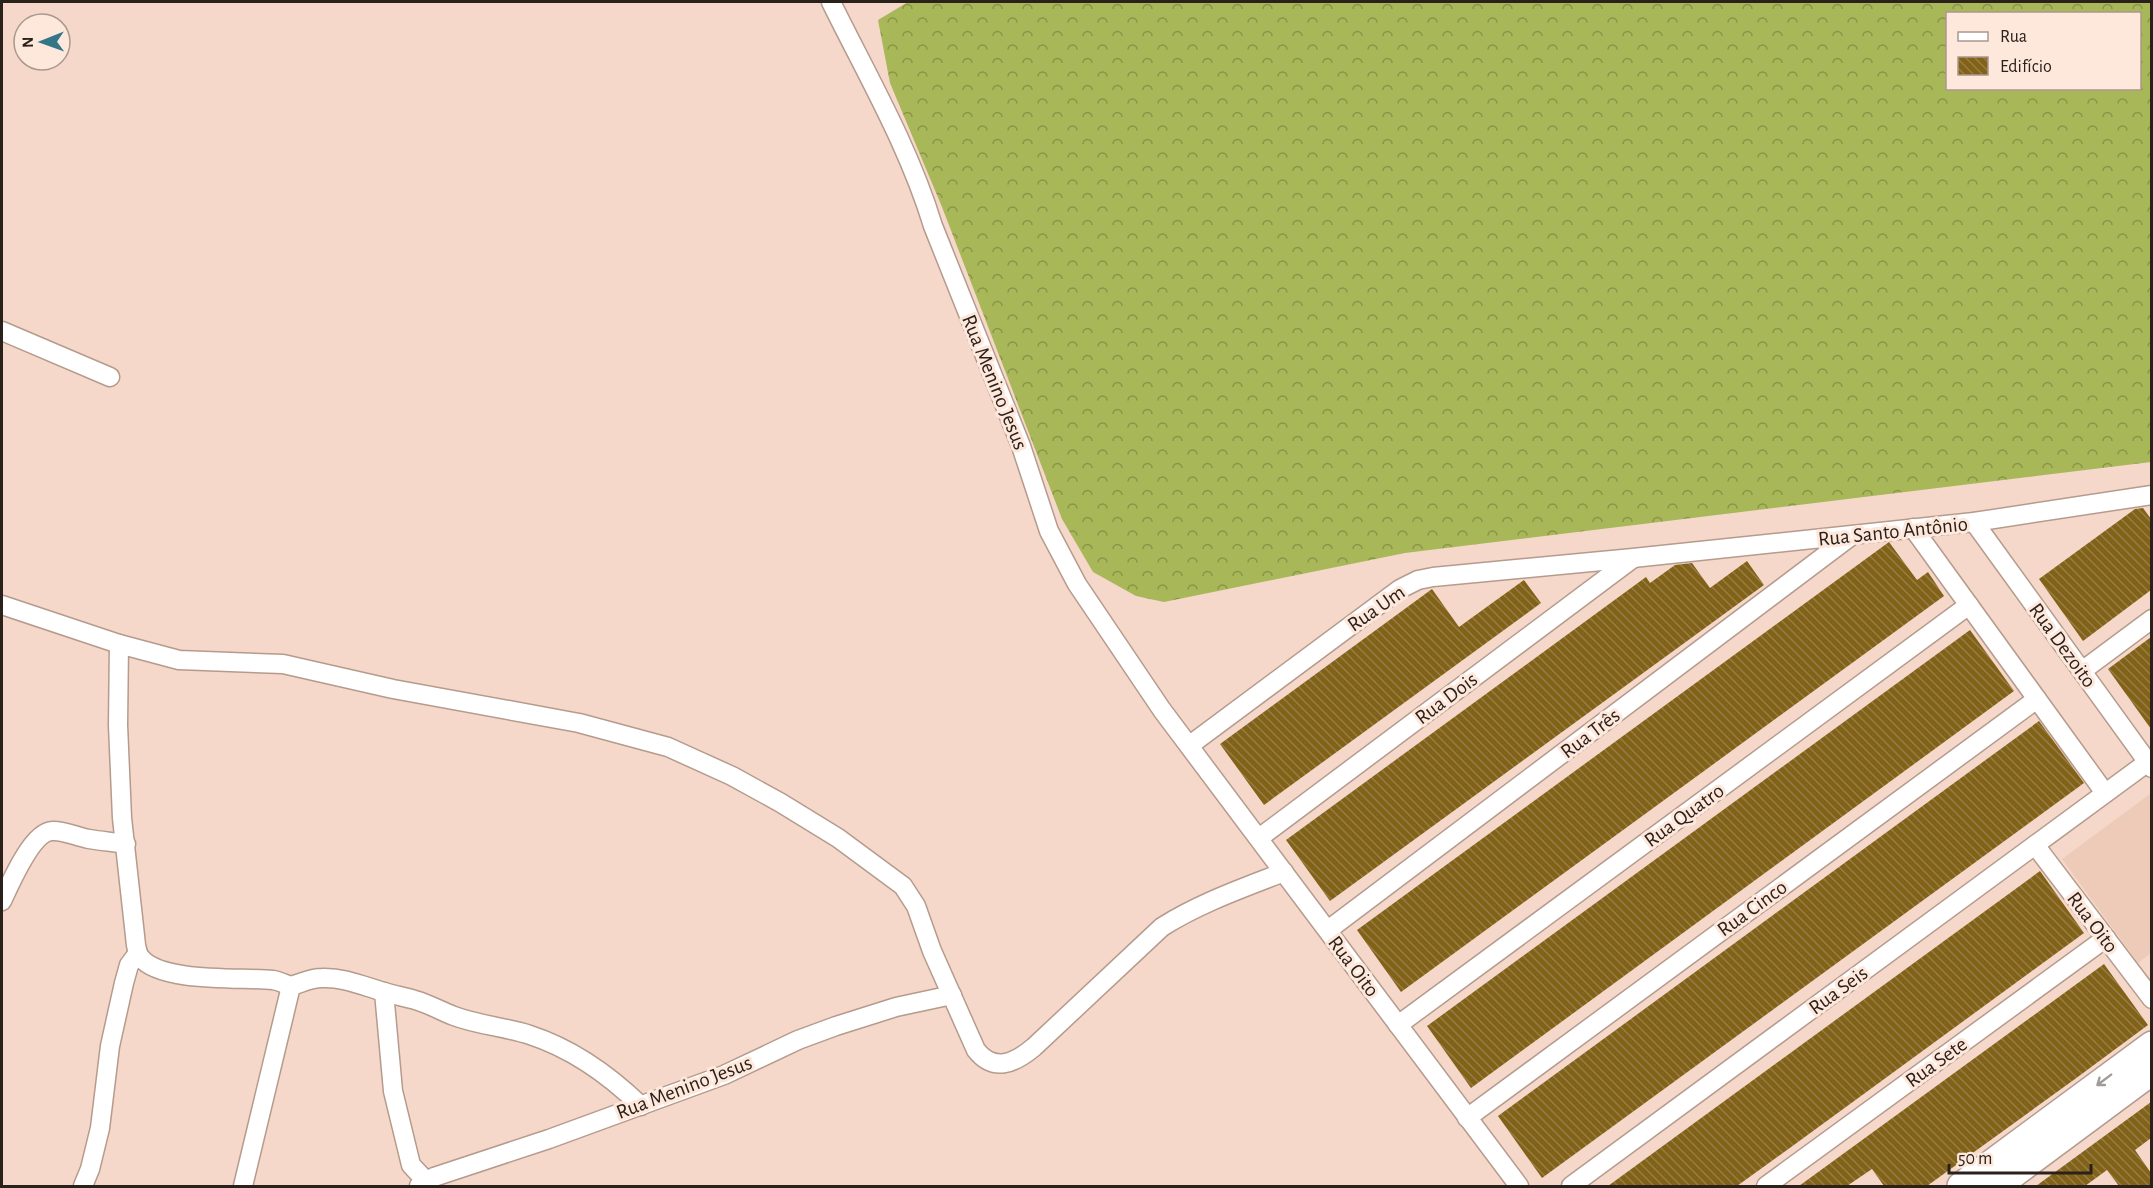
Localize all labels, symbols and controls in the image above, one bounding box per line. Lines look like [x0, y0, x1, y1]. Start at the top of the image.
north arrow [12, 12, 72, 72]
legend [1946, 12, 2141, 90]
text: Rua [2000, 28, 2027, 46]
text: N [20, 37, 36, 48]
text: Edifício [2000, 58, 2052, 76]
street label: Rua Menino Jesus [958, 312, 1031, 453]
street label: Rua Santo Antônio [1817, 513, 1969, 550]
street label: Rua Um [1344, 581, 1409, 636]
street label: Rua Dezoito [2025, 599, 2100, 691]
street label: Rua Dois [1411, 668, 1481, 728]
street label: Rua Três [1557, 704, 1624, 762]
street label: Rua Quatro [1641, 780, 1728, 851]
street label: Rua Cinco [1714, 876, 1791, 941]
street label: Rua Oito [2063, 888, 2122, 957]
street label: Rua Oito [1324, 932, 1383, 1001]
street label: Rua Seis [1805, 962, 1872, 1019]
street label: Rua Sete [1902, 1033, 1971, 1092]
street label: Rua Menino Jesus [613, 1052, 755, 1123]
one-way arrow [2097, 1074, 2113, 1087]
scale bar [1949, 1137, 2092, 1175]
text: 50 m [1958, 1150, 1992, 1168]

